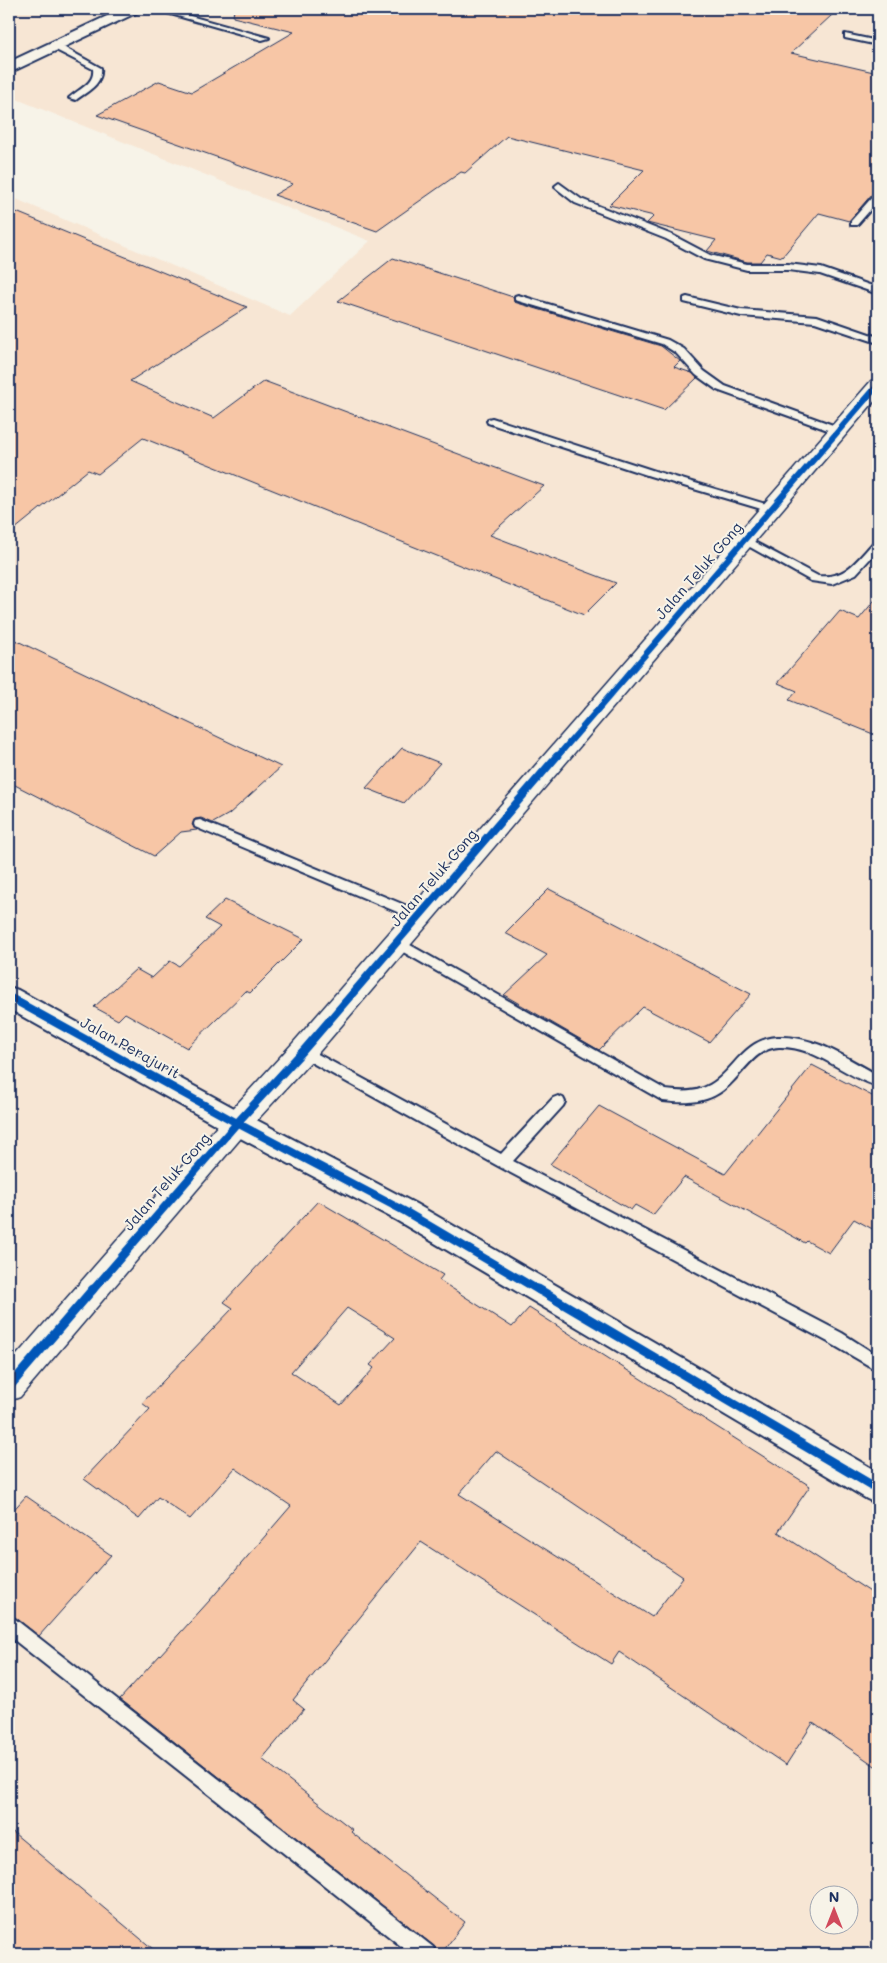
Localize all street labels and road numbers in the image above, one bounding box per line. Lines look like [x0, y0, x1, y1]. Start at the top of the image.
street label: Jalan Teluk Gong [650, 517, 746, 623]
street label: Jalan Teluk Gong [385, 824, 481, 930]
street label: Jalan Perajurit [77, 1011, 184, 1083]
street label: Jalan Teluk Gong [118, 1128, 214, 1234]

